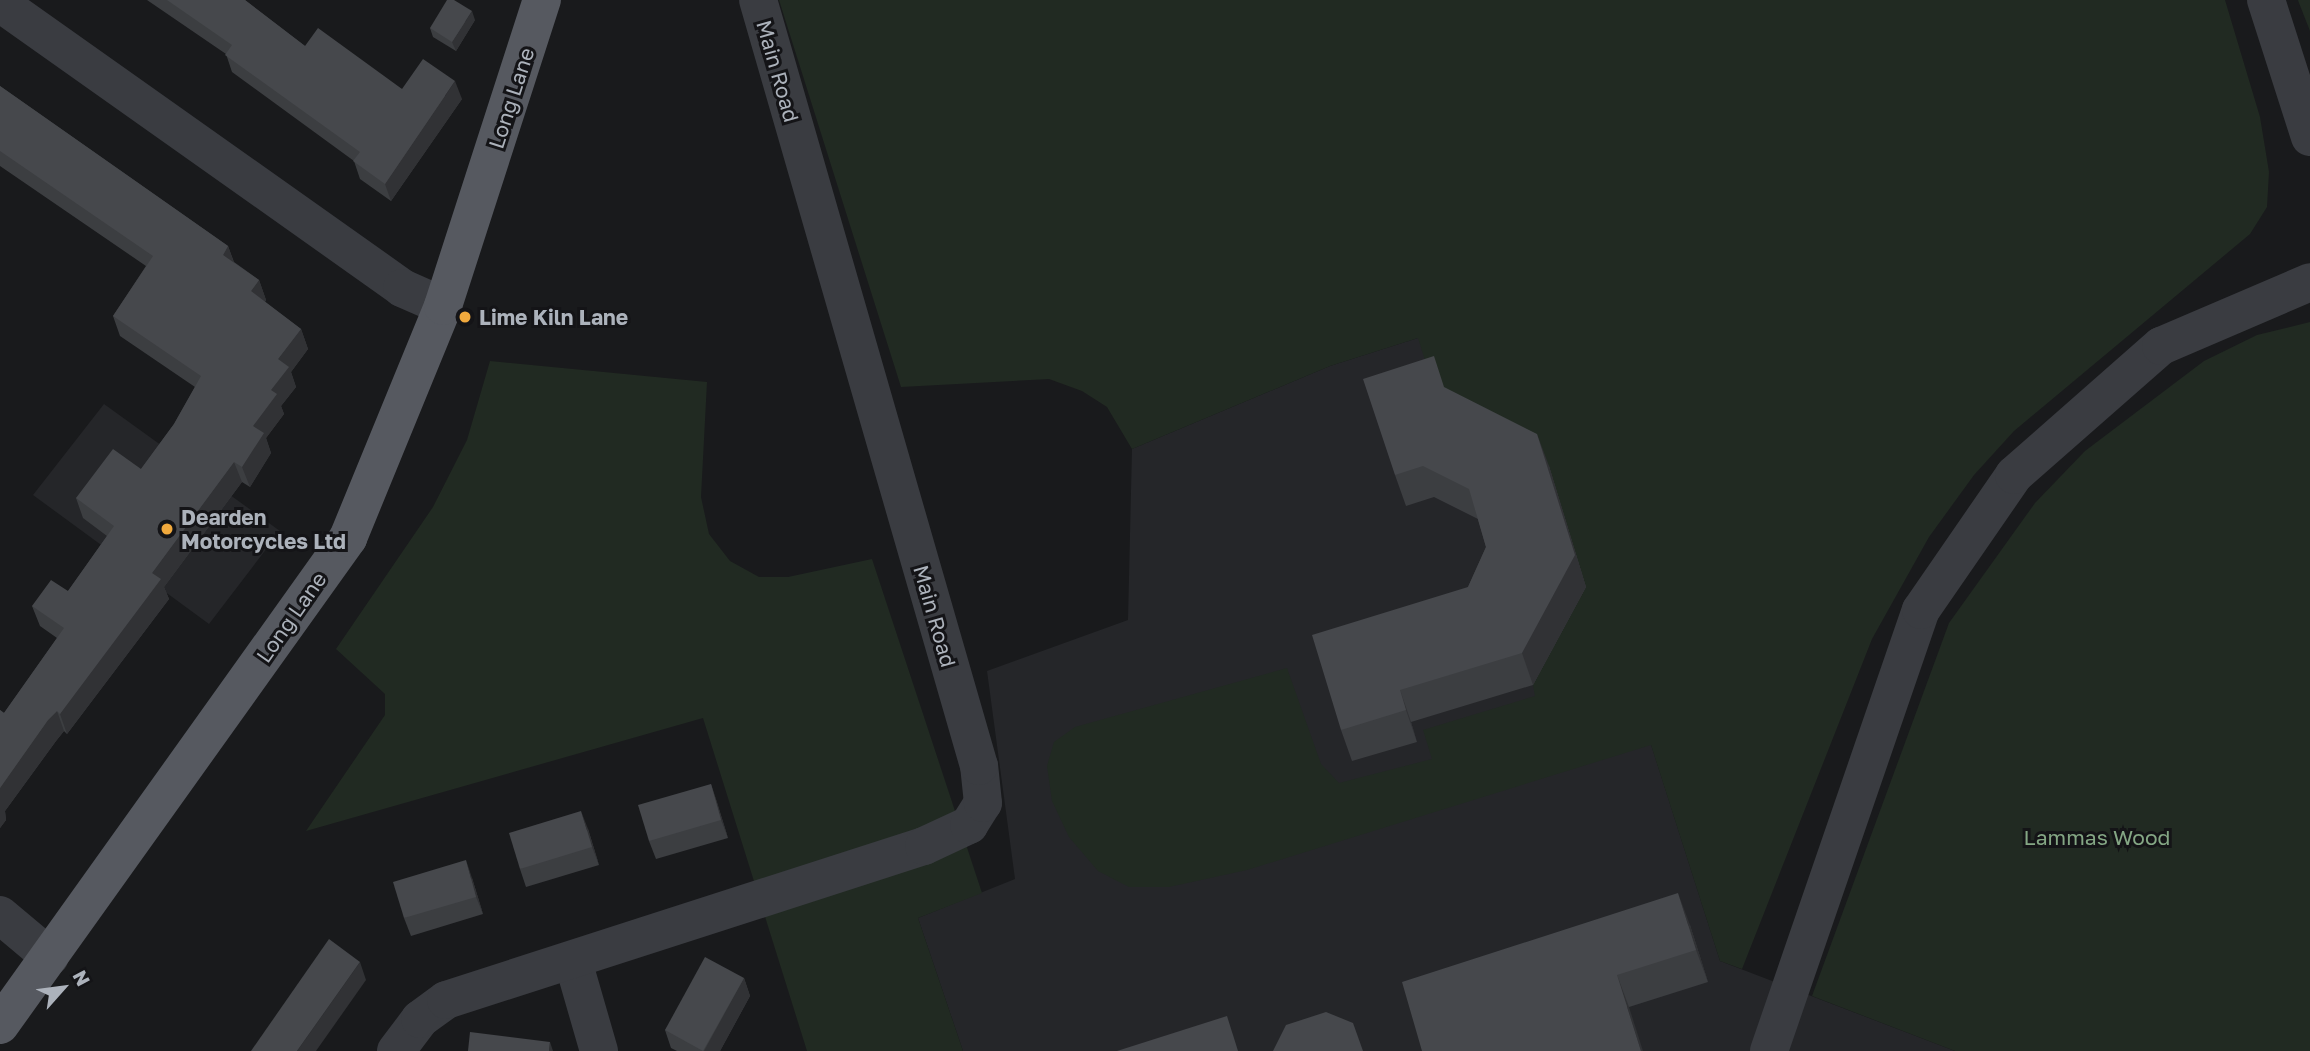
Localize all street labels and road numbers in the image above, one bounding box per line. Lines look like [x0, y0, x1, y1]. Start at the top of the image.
street label: Main Road [751, 17, 805, 125]
street label: Long Lane [483, 44, 539, 152]
street label: Main Road [908, 562, 962, 670]
street label: Long Lane [251, 567, 331, 667]

